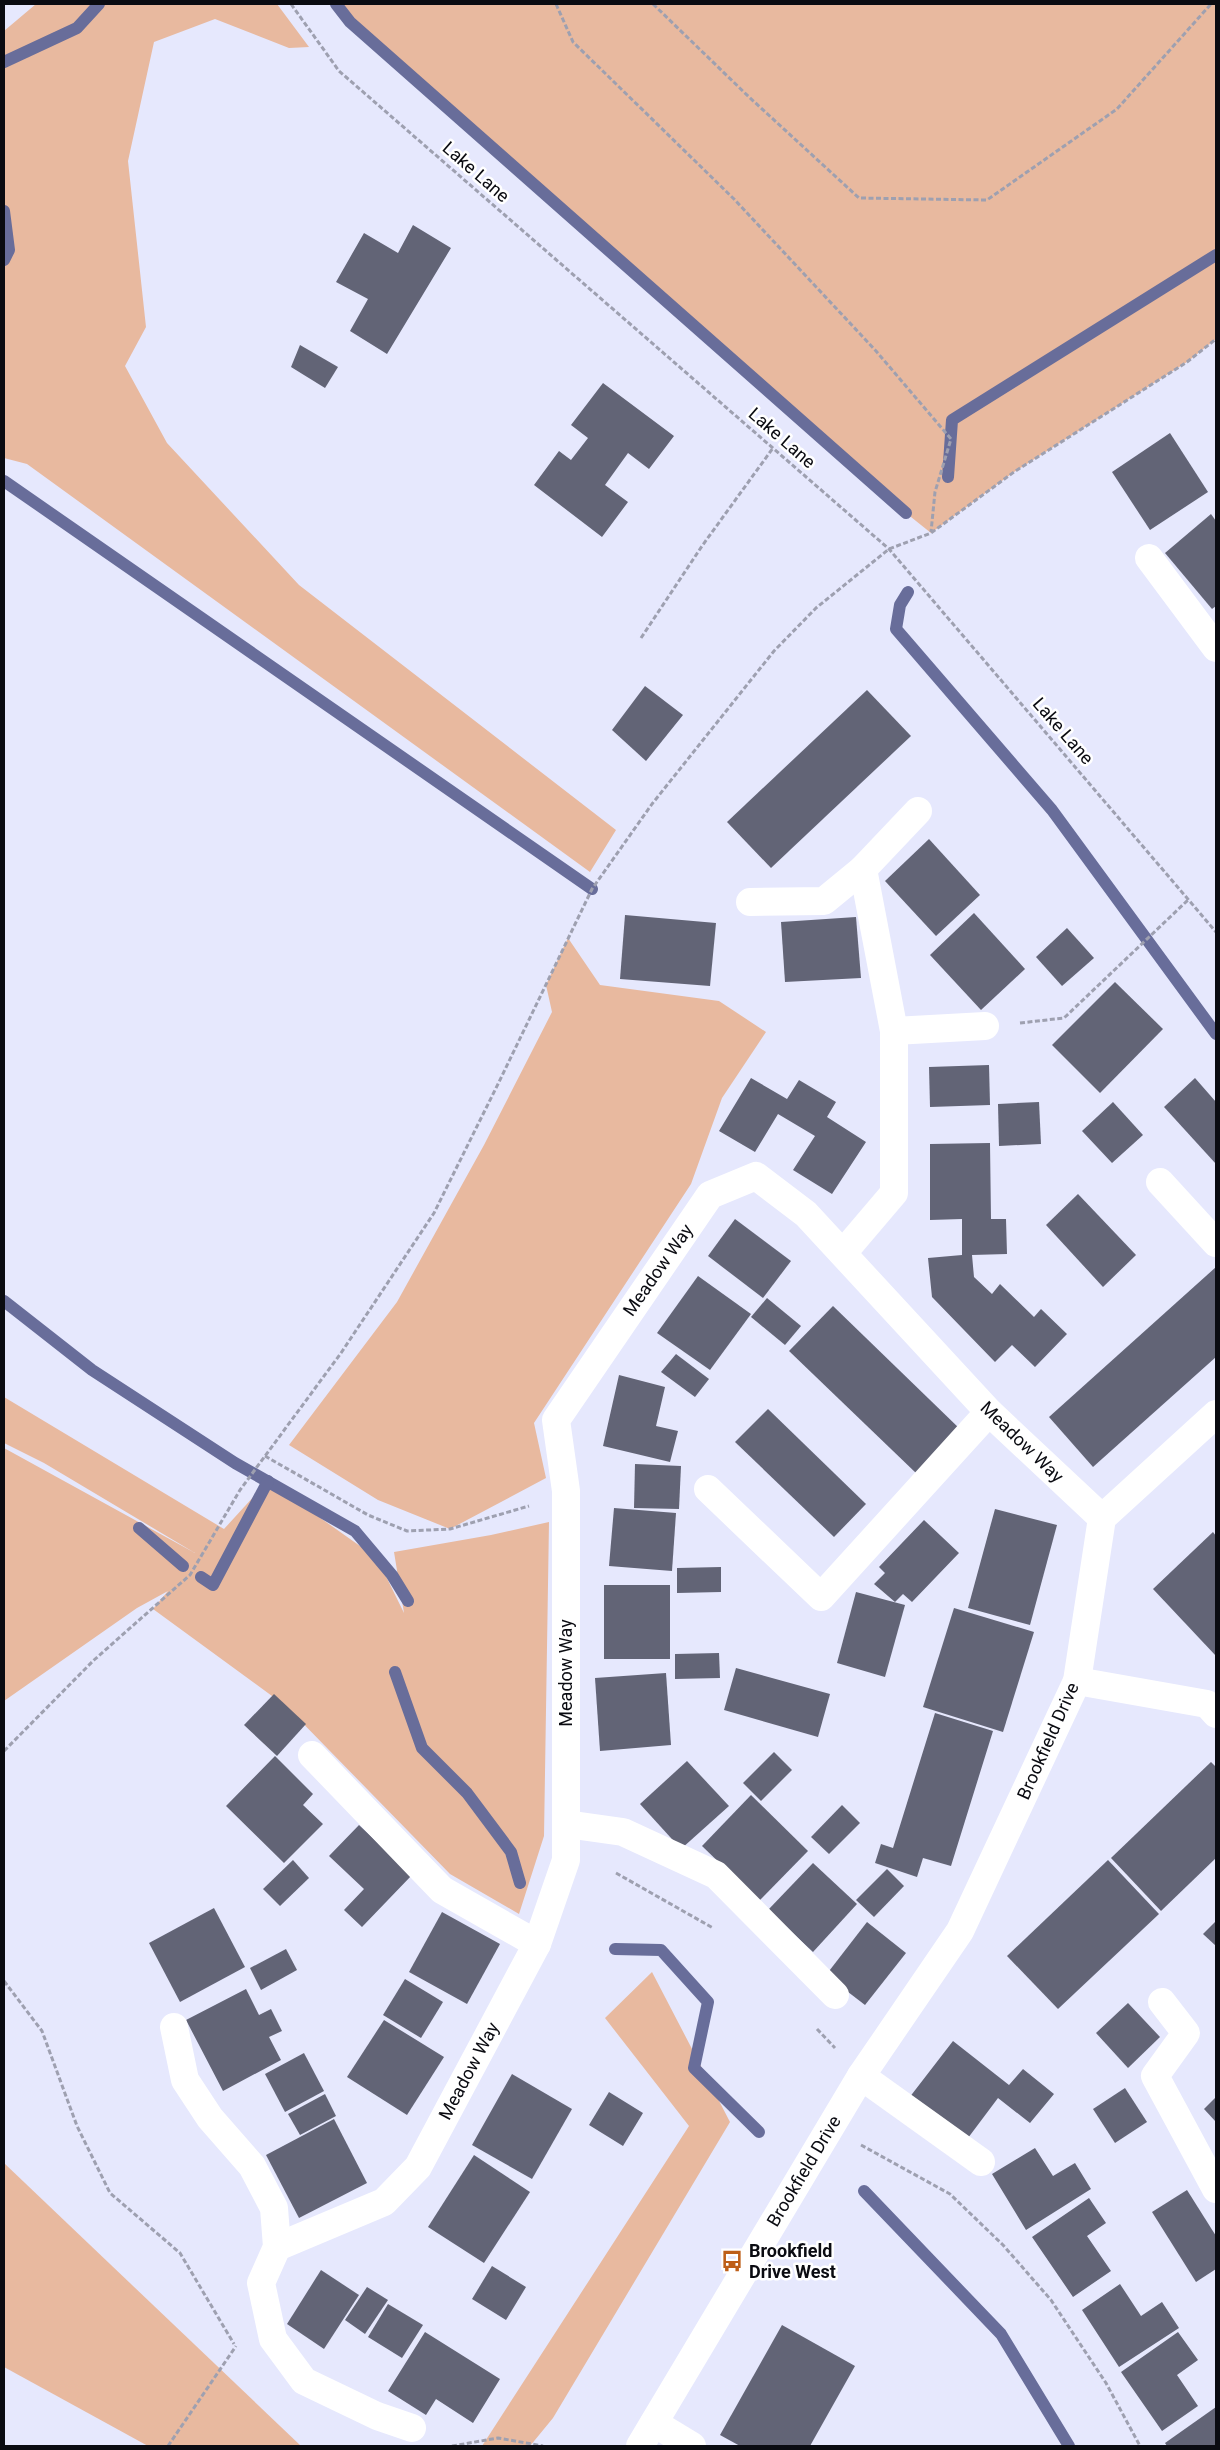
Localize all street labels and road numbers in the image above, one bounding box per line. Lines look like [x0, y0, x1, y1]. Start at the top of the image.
street label: Lake Lane [439, 137, 514, 206]
street label: Lake Lane [745, 403, 820, 472]
street label: Lake Lane [1029, 693, 1098, 768]
street label: Meadow Way [618, 1219, 697, 1320]
street label: Meadow Way [976, 1397, 1069, 1487]
street label: Meadow Way [555, 1619, 576, 1727]
street label: Brookfield Drive [1012, 1679, 1083, 1803]
street label: Meadow Way [434, 2018, 503, 2123]
street label: Brookfield Drive [762, 2111, 845, 2230]

